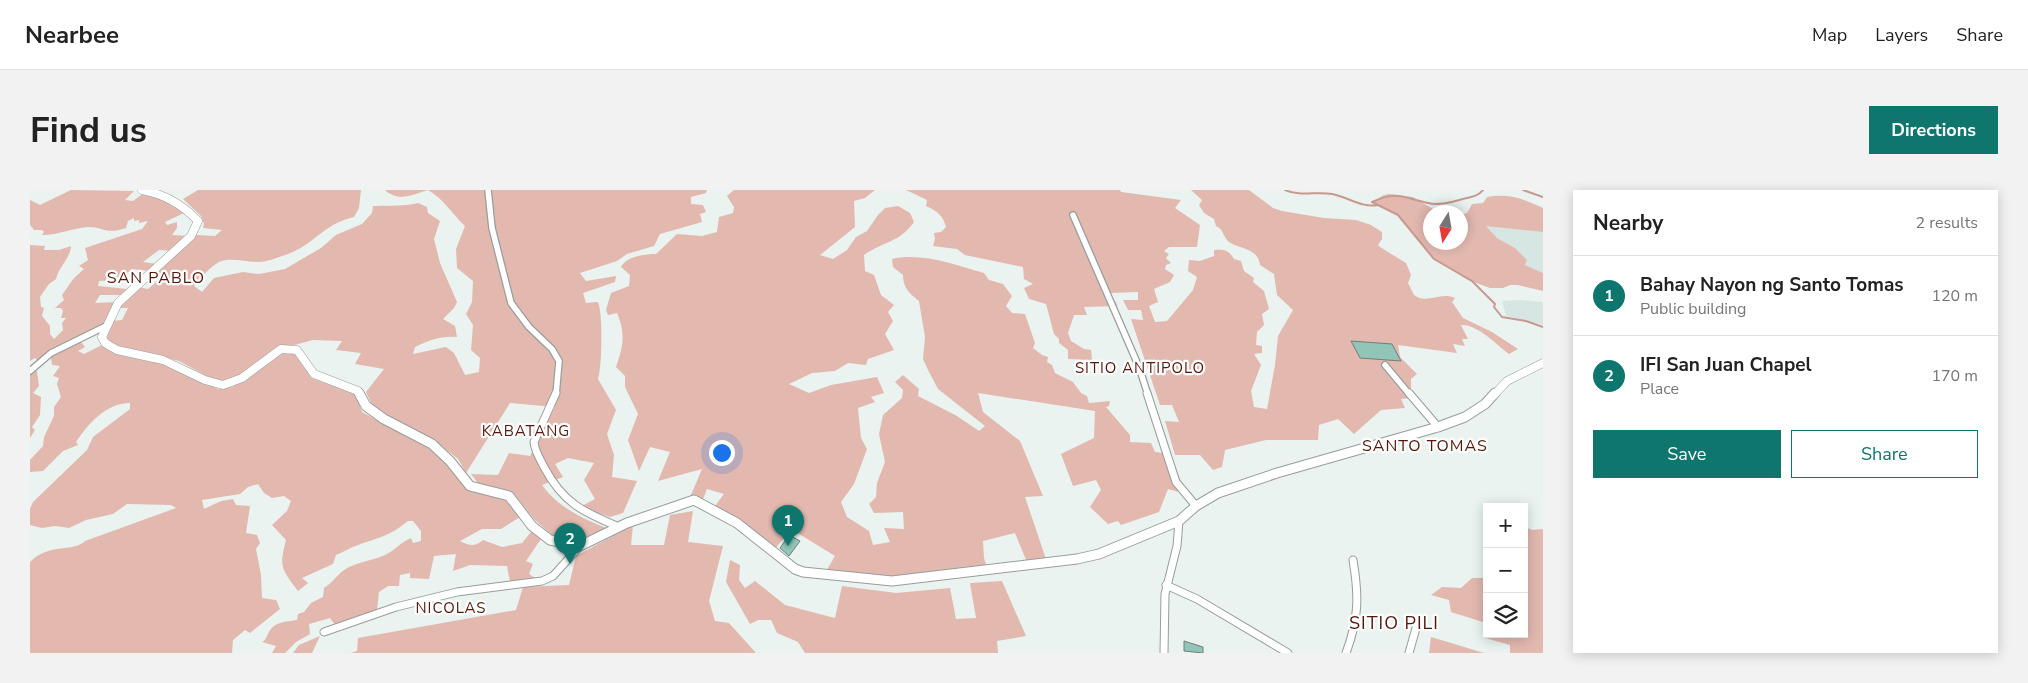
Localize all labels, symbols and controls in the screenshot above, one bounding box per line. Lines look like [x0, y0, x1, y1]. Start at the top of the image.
text: Nearbee [25, 19, 119, 51]
text: Map [1812, 23, 1847, 47]
text: Layers [1875, 23, 1928, 47]
text: Share [1956, 23, 2003, 47]
button: Directions [1869, 106, 1998, 154]
text: Find us [30, 107, 147, 154]
north arrow [1423, 205, 1468, 250]
text: Nearby [1593, 209, 1663, 237]
text: 2 results [1916, 212, 1978, 234]
district label: SAN PABLO [107, 267, 205, 289]
text: Bahay Nayon ng Santo Tomas [1640, 272, 1904, 298]
text: 1 [1604, 285, 1614, 307]
text: 120 m [1931, 285, 1978, 307]
text: Public building [1640, 298, 1746, 320]
text: IFI San Juan Chapel [1640, 352, 1812, 378]
district label: SITIO ANTIPOLO [1075, 358, 1205, 378]
text: 2 [1604, 365, 1614, 387]
text: 170 m [1931, 365, 1978, 387]
text: Place [1640, 378, 1679, 400]
district label: KABATANG [482, 421, 570, 441]
button: Save [1593, 430, 1781, 478]
button: Share [1791, 430, 1978, 478]
district label: SANTO TOMAS [1362, 435, 1488, 457]
your location [709, 440, 735, 466]
map controls [1483, 503, 1528, 638]
button: + [1483, 503, 1528, 548]
pin: 1 [772, 505, 804, 546]
pin: 2 [554, 523, 586, 564]
button: − [1483, 548, 1528, 593]
button: layers [1483, 593, 1528, 638]
district label: NICOLAS [415, 598, 487, 618]
district label: SITIO PILI [1349, 611, 1439, 635]

